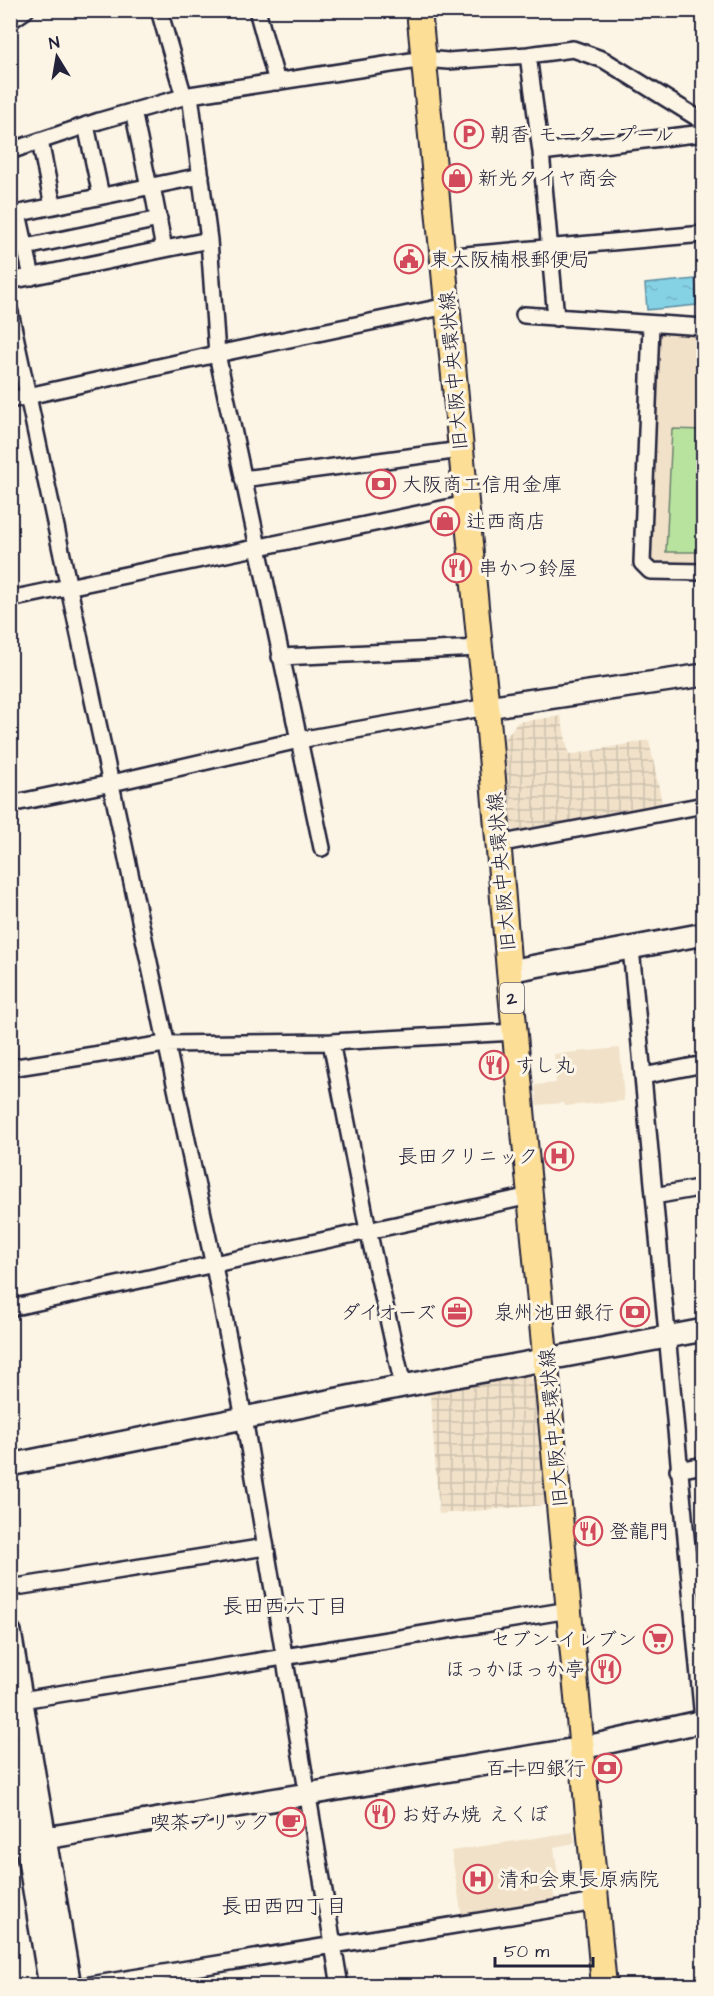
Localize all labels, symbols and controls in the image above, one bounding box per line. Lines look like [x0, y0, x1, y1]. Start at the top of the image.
north arrow [27, 27, 87, 87]
text: N [47, 32, 61, 55]
parking icon: 朝香 モータープール [453, 118, 485, 150]
place label: 朝香 モータープール [490, 121, 674, 149]
shop icon: 新光タイヤ商会 [441, 162, 473, 194]
place label: 新光タイヤ商会 [478, 165, 617, 193]
public building icon: 東大阪楠根郵便局 [393, 243, 425, 275]
place label: 東大阪楠根郵便局 [430, 246, 590, 274]
street label: 旧大阪中央環状線 [433, 290, 475, 452]
bank icon: 大阪商工信用金庫 [365, 468, 397, 500]
place label: 大阪商工信用金庫 [402, 471, 562, 499]
shop icon: 辻西商店 [429, 505, 461, 537]
place label: 辻西商店 [466, 508, 546, 536]
restaurant icon: 串かつ鈴屋 [441, 552, 473, 584]
place label: 串かつ鈴屋 [478, 555, 578, 583]
street label: 旧大阪中央環状線 [481, 791, 523, 953]
road number: 2 [500, 983, 524, 1013]
restaurant icon: すし丸 [478, 1049, 510, 1081]
place label: すし丸 [515, 1052, 575, 1080]
hospital icon: 長田クリニック [543, 1140, 575, 1172]
place label: 長田クリニック [398, 1143, 538, 1171]
office icon: ダイオーズ [441, 1296, 473, 1328]
bank icon: 泉州池田銀行 [619, 1296, 651, 1328]
place label: ダイオーズ [340, 1299, 436, 1327]
place label: 泉州池田銀行 [494, 1299, 614, 1327]
street label: 旧大阪中央環状線 [533, 1347, 575, 1509]
restaurant icon: 登龍門 [572, 1515, 604, 1547]
place label: 登龍門 [609, 1518, 669, 1546]
district label: 長田西六丁目 [222, 1592, 348, 1621]
supermarket icon: セブン-イレブン [642, 1623, 674, 1655]
place label: セブン-イレブン [491, 1626, 637, 1654]
restaurant icon: ほっかほっか亭 [590, 1653, 622, 1685]
place label: ほっかほっか亭 [445, 1656, 585, 1684]
bank icon: 百十四銀行 [591, 1752, 623, 1784]
place label: 百十四銀行 [486, 1755, 586, 1783]
restaurant icon: お好み焼 えくぼ [364, 1798, 396, 1830]
place label: お好み焼 えくぼ [401, 1801, 549, 1829]
cafe icon: 喫茶ブリック [275, 1806, 307, 1838]
place label: 喫茶ブリック [150, 1809, 270, 1837]
hospital icon: 清和会東長原病院 [462, 1863, 494, 1895]
place label: 清和会東長原病院 [499, 1866, 659, 1894]
district label: 長田西四丁目 [221, 1892, 347, 1921]
scale bar [495, 1930, 592, 1968]
text: 50 m [504, 1939, 549, 1964]

